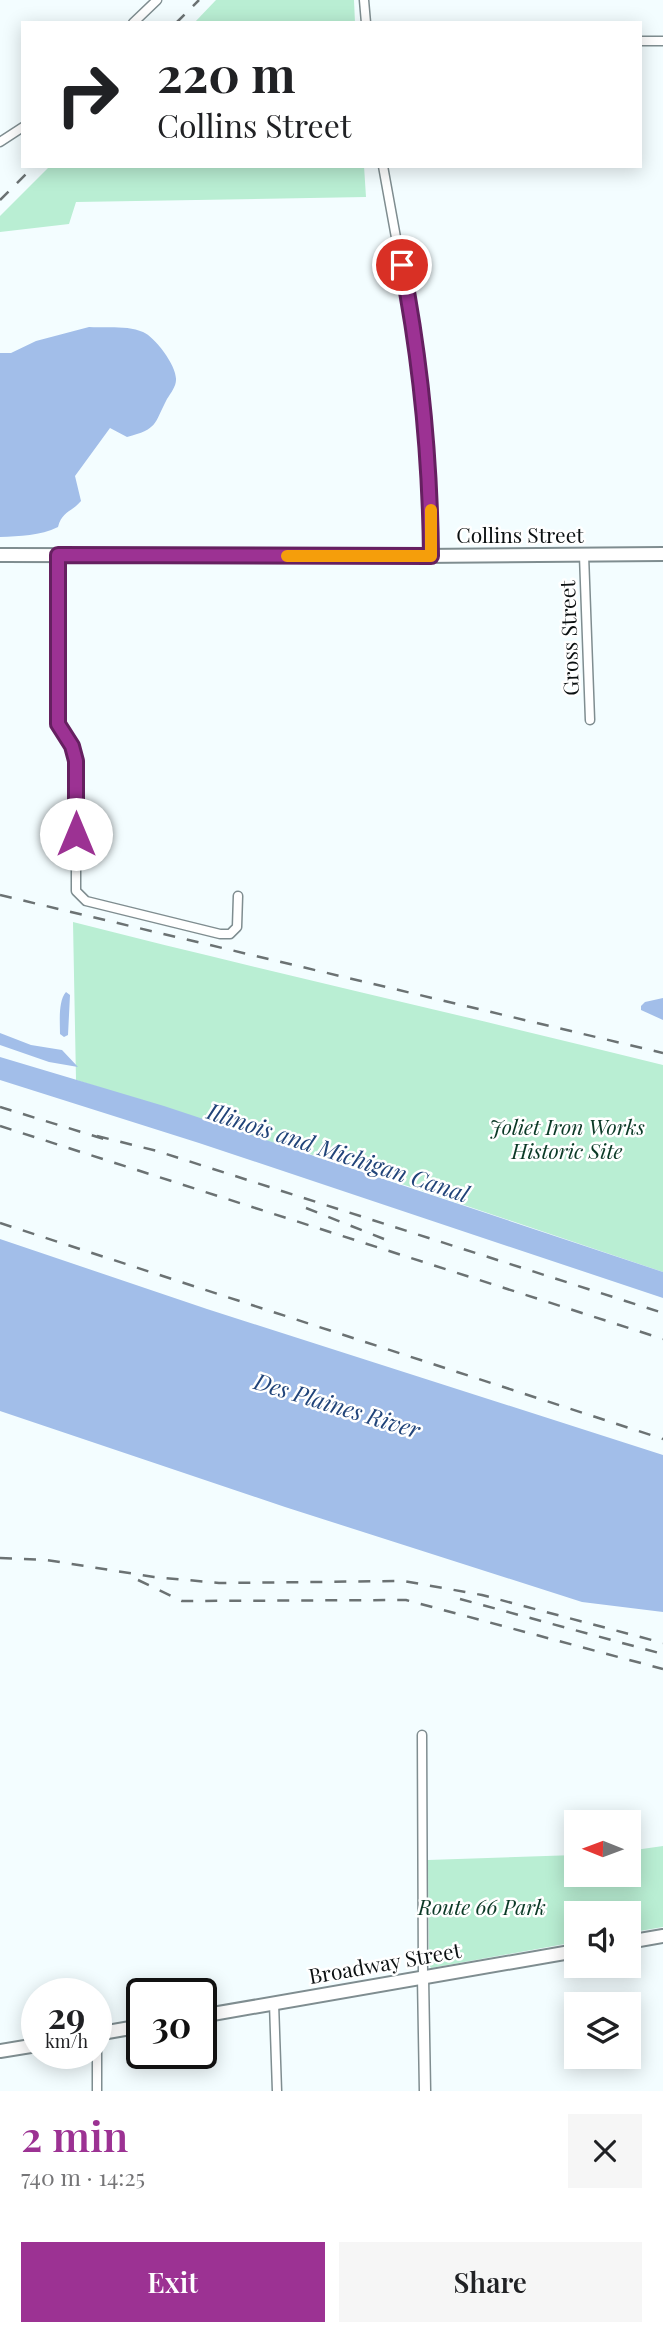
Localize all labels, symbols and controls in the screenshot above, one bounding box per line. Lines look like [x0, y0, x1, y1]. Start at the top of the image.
text: 220 m [157, 40, 296, 105]
icon: right [42, 49, 133, 140]
text: Collins Street [157, 103, 351, 146]
pin [372, 235, 432, 295]
icon: arrive [383, 246, 421, 284]
street label: Collins Street [456, 520, 584, 548]
street label: Gross Street [552, 579, 584, 696]
position arrow [39, 797, 113, 871]
water label: Illinois and Michigan Canal [203, 1094, 475, 1209]
park label: Joliet Iron Works Historic Site [489, 1112, 645, 1164]
water label: Des Plaines River [250, 1364, 425, 1445]
north arrow [564, 1810, 640, 1886]
map controls [564, 1810, 641, 2069]
park label: Route 66 Park [417, 1892, 546, 1920]
button: sound [564, 1901, 641, 1978]
street label: Broadway Street [306, 1935, 464, 1989]
speed limit sign: 30 [126, 1978, 217, 2069]
text: 29 [48, 1991, 85, 2038]
button: layers [564, 1992, 641, 2069]
text: km/h [45, 2029, 88, 2053]
text: 2 min [21, 2107, 128, 2163]
button: close [568, 2114, 642, 2188]
text: 740 m · 14:25 [21, 2161, 145, 2192]
button: Exit [21, 2242, 325, 2322]
button: Share [339, 2242, 642, 2322]

